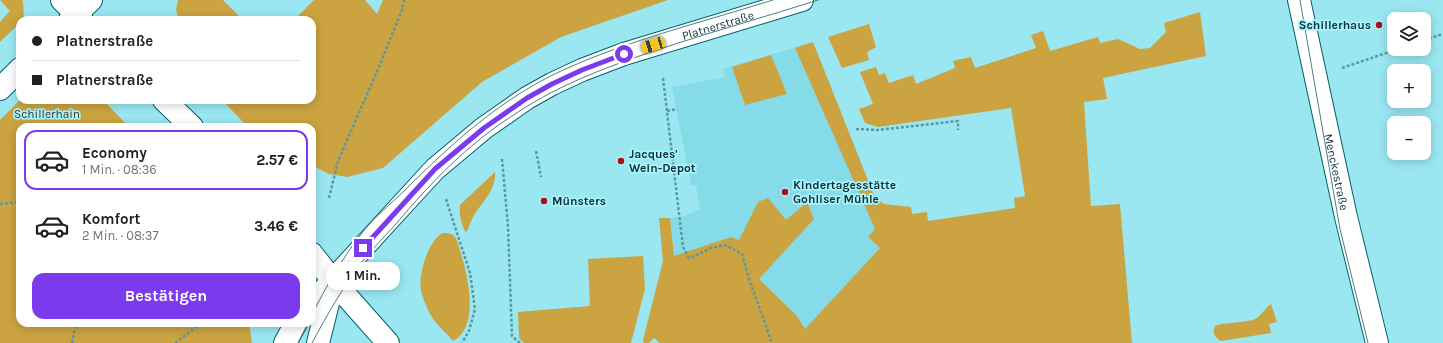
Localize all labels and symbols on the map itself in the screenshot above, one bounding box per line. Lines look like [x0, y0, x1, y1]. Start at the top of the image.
street label: Platnerstraße [680, 8, 755, 43]
place label: Schillerhaus [1299, 18, 1371, 32]
marker: Schillerhaus [1374, 20, 1384, 30]
car [640, 36, 666, 54]
route start [615, 45, 633, 63]
park label: Schillerhain [14, 107, 80, 121]
street label: Menckestraße [1321, 132, 1351, 212]
place label: Jacques' Wein-Depot [629, 147, 696, 175]
marker: Jacques' Wein-Depot [616, 156, 626, 166]
place label: Kindertagesstätte Gohliser Mühle [793, 178, 896, 206]
marker: Kindertagesstätte Gohliser Mühle [780, 187, 790, 197]
place label: Münsters [552, 194, 606, 208]
marker: Münsters [539, 196, 549, 206]
route end [354, 239, 372, 257]
callout: 1 Min. [326, 262, 400, 290]

